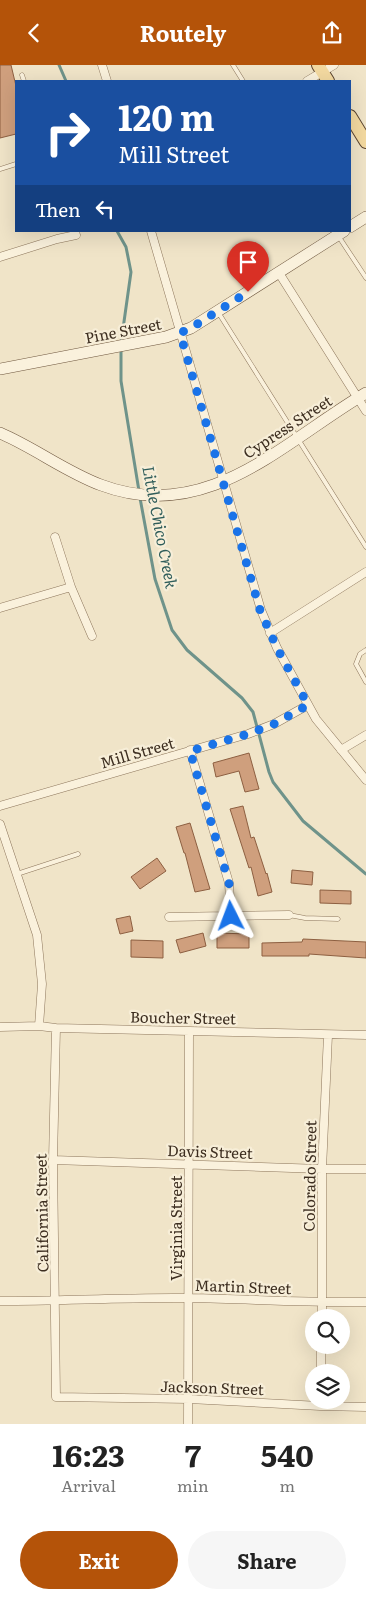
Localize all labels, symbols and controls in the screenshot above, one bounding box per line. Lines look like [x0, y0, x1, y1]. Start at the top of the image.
text: Routely [140, 16, 226, 49]
icon: back [20, 19, 48, 47]
icon: share [318, 19, 346, 47]
text: 120 m [118, 90, 215, 142]
icon: right [35, 100, 100, 165]
text: Mill Street [118, 137, 229, 170]
text: Then [35, 195, 81, 223]
icon: left [91, 195, 119, 223]
pin [227, 241, 269, 292]
icon: arrive [234, 248, 262, 276]
street label: Pine Street [83, 311, 163, 349]
street label: Cypress Street [238, 389, 336, 463]
water label: Little Chico Creek [137, 464, 185, 591]
street label: Mill Street [97, 730, 177, 774]
position arrow [204, 889, 256, 941]
street label: Boucher Street [130, 1005, 236, 1029]
street label: Colorado Street [297, 1120, 321, 1232]
street label: Davis Street [167, 1138, 253, 1164]
street label: California Street [28, 1153, 54, 1273]
street label: Virginia Street [164, 1175, 187, 1281]
street label: Martin Street [194, 1273, 292, 1299]
map controls [305, 1309, 350, 1409]
button: search [305, 1309, 350, 1354]
button: layers [305, 1364, 350, 1409]
street label: Jackson Street [160, 1374, 264, 1400]
text: 16:23 [52, 1432, 125, 1476]
text: 7 [185, 1432, 201, 1476]
text: 540 [261, 1432, 314, 1476]
text: Arrival [61, 1473, 116, 1497]
text: min [177, 1473, 209, 1497]
text: m [279, 1473, 295, 1497]
button: Exit [20, 1531, 178, 1589]
button: Share [188, 1531, 346, 1589]

